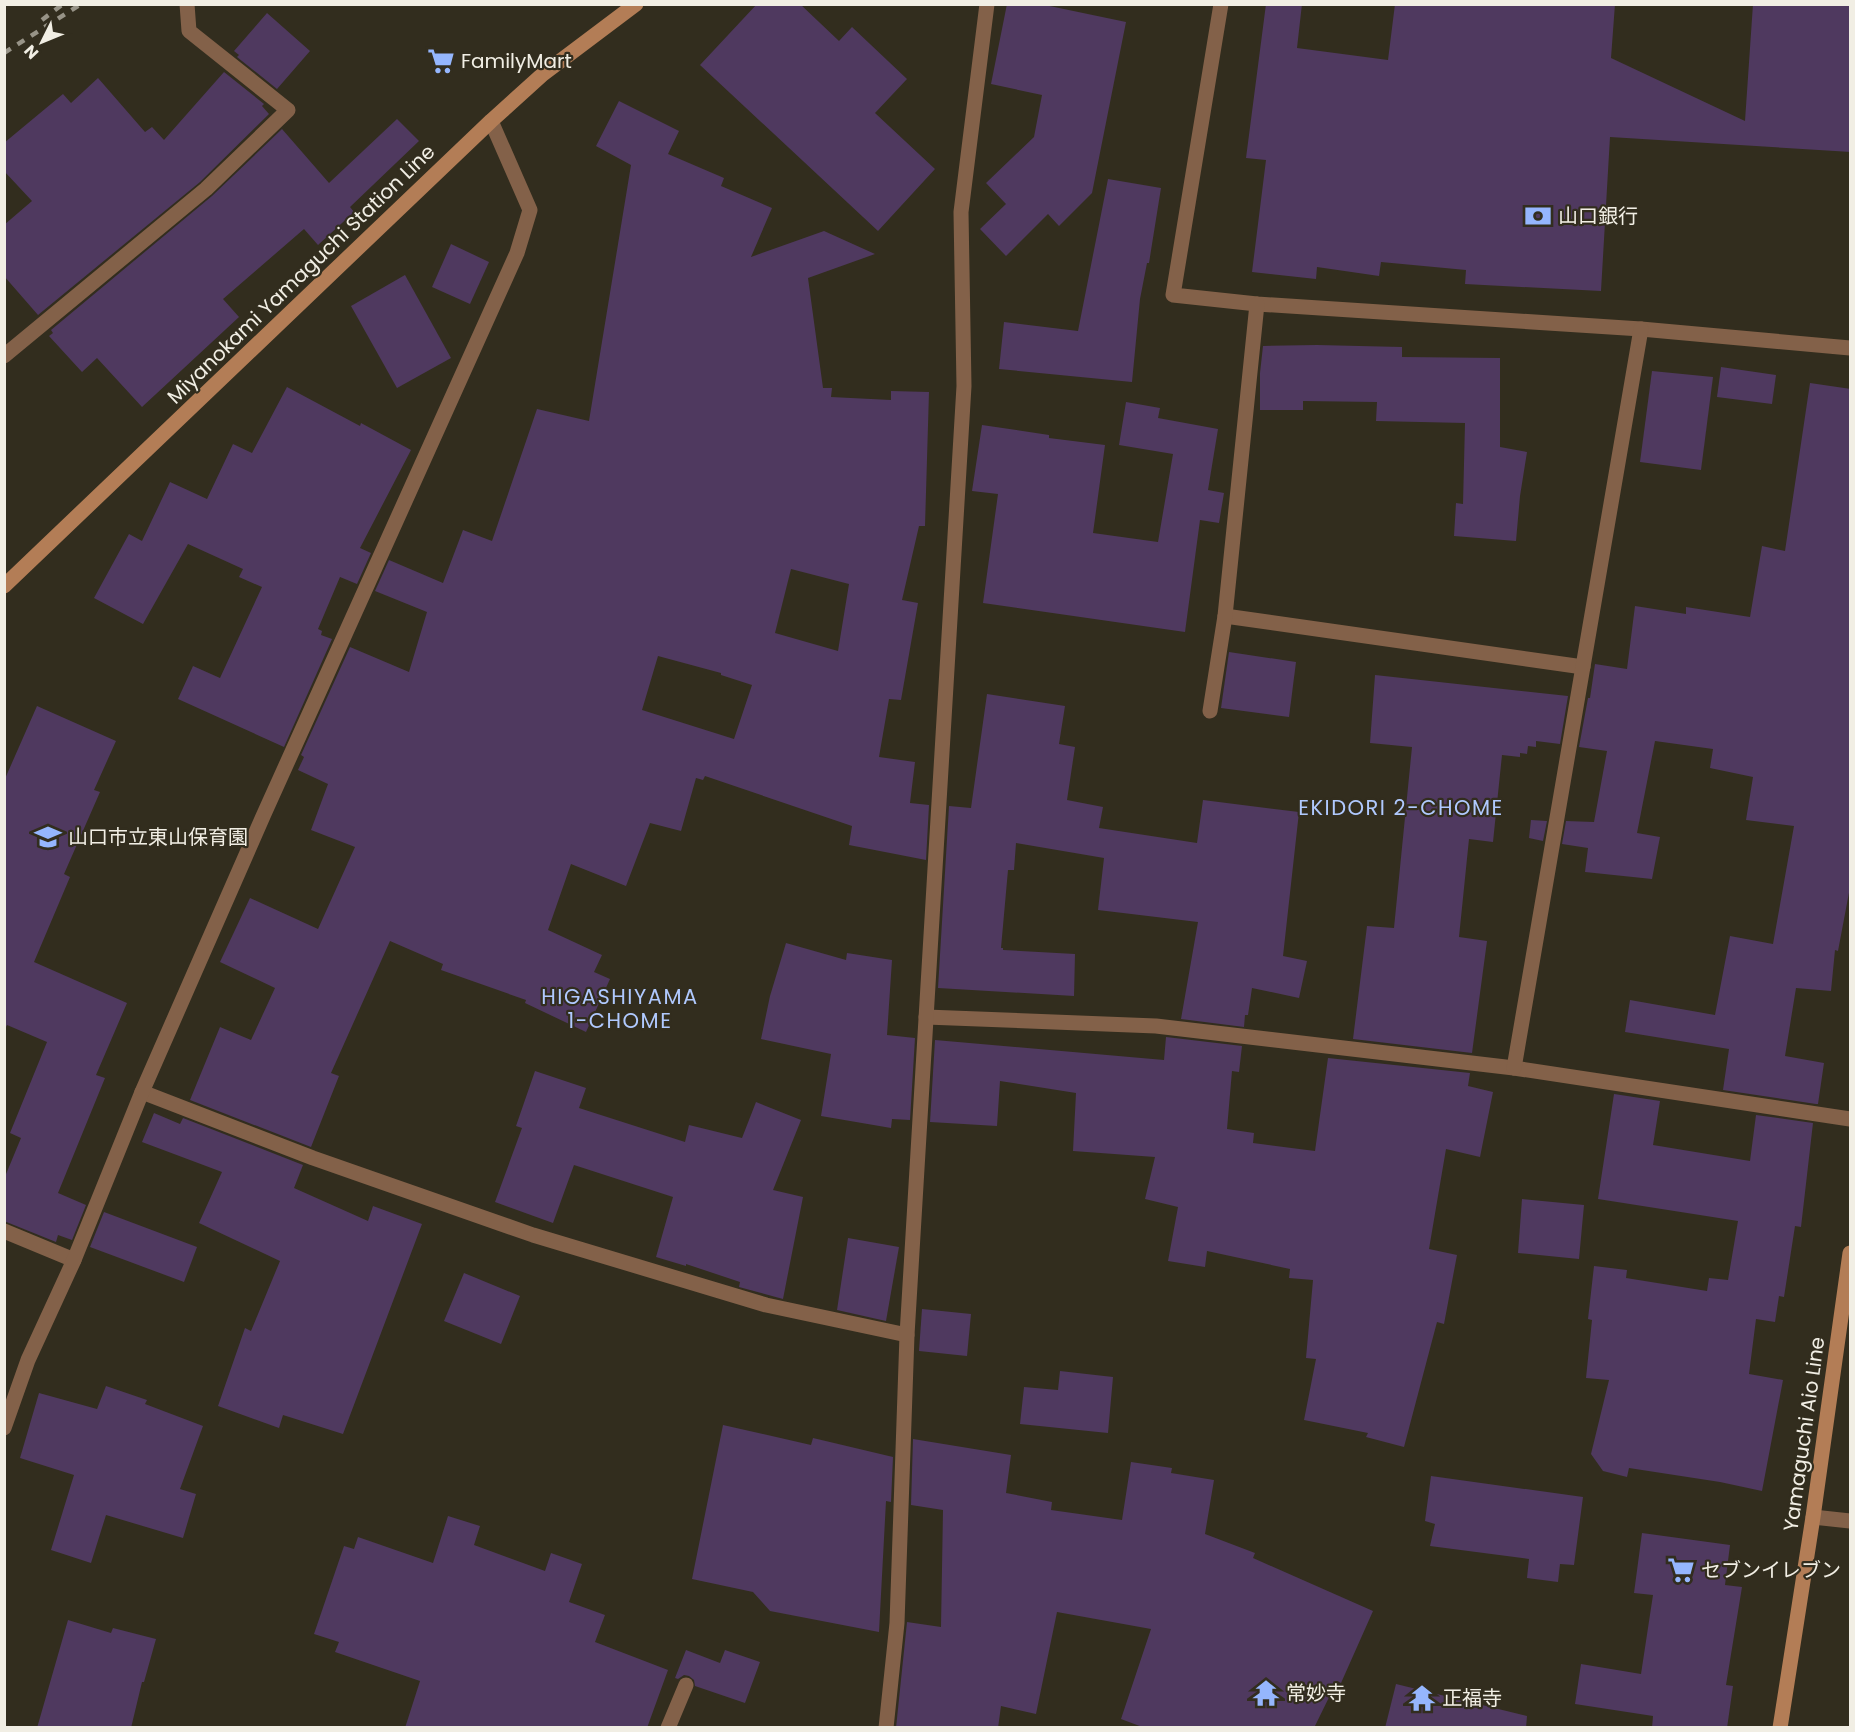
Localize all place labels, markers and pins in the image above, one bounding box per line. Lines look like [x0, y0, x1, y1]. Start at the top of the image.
supermarket icon: FamilyMart [426, 46, 456, 76]
place label: FamilyMart [461, 47, 572, 75]
bank icon: 山口銀行 [1523, 201, 1553, 231]
place label: 山口銀行 [1558, 202, 1638, 230]
school or university icon: 山口市立東山保育園 [33, 822, 63, 852]
place label: 山口市立東山保育園 [68, 823, 248, 851]
supermarket icon: セブンイレブン [1666, 1555, 1696, 1585]
place label: セブンイレブン [1701, 1556, 1841, 1584]
temple icon: 常妙寺 [1251, 1678, 1281, 1708]
place label: 常妙寺 [1286, 1679, 1346, 1707]
temple icon: 正福寺 [1407, 1683, 1437, 1713]
place label: 正福寺 [1442, 1684, 1502, 1712]

